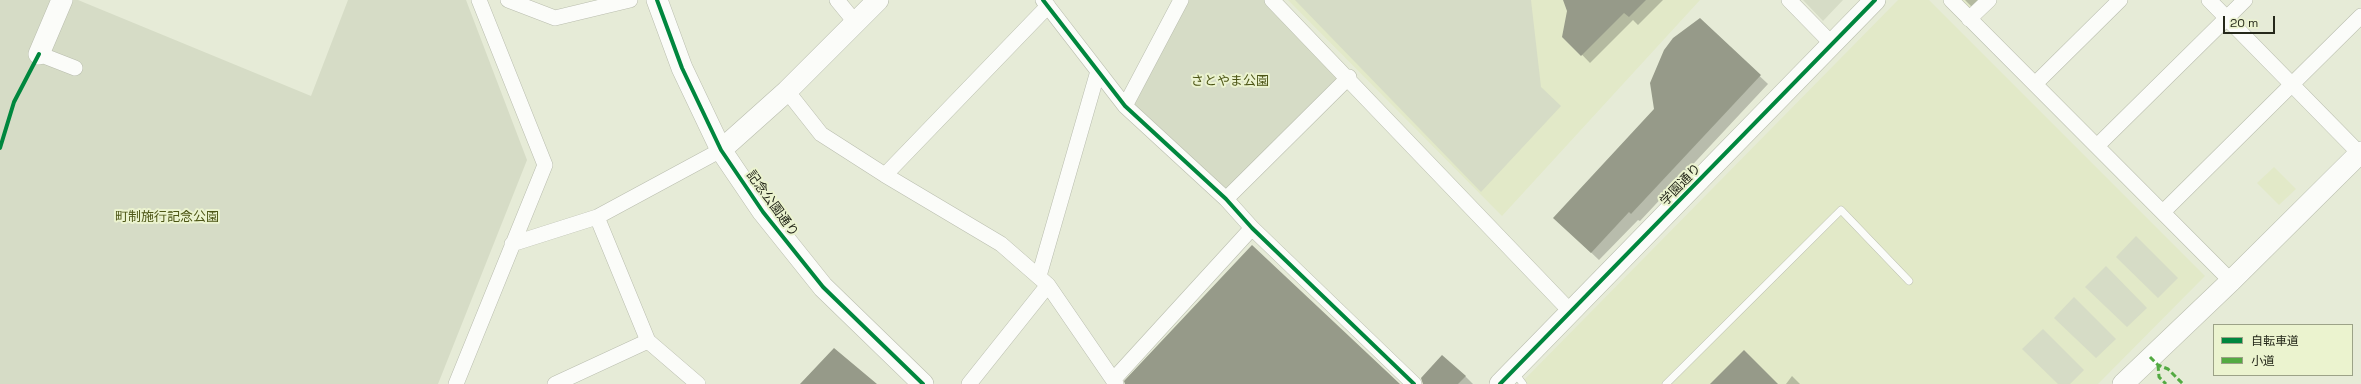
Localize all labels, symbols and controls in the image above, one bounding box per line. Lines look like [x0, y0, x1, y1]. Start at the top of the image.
scale bar [2225, 8, 2277, 34]
text: 20 m [2230, 15, 2258, 31]
park label: さとやま公園 [1191, 73, 1269, 89]
street label: 学園通り [1657, 161, 1705, 209]
street label: 記念公園通り [743, 168, 801, 240]
park label: 町制施行記念公園 [115, 209, 219, 225]
legend [2213, 324, 2353, 376]
text: 自転車道 [2251, 333, 2299, 349]
text: 小道 [2251, 353, 2275, 369]

